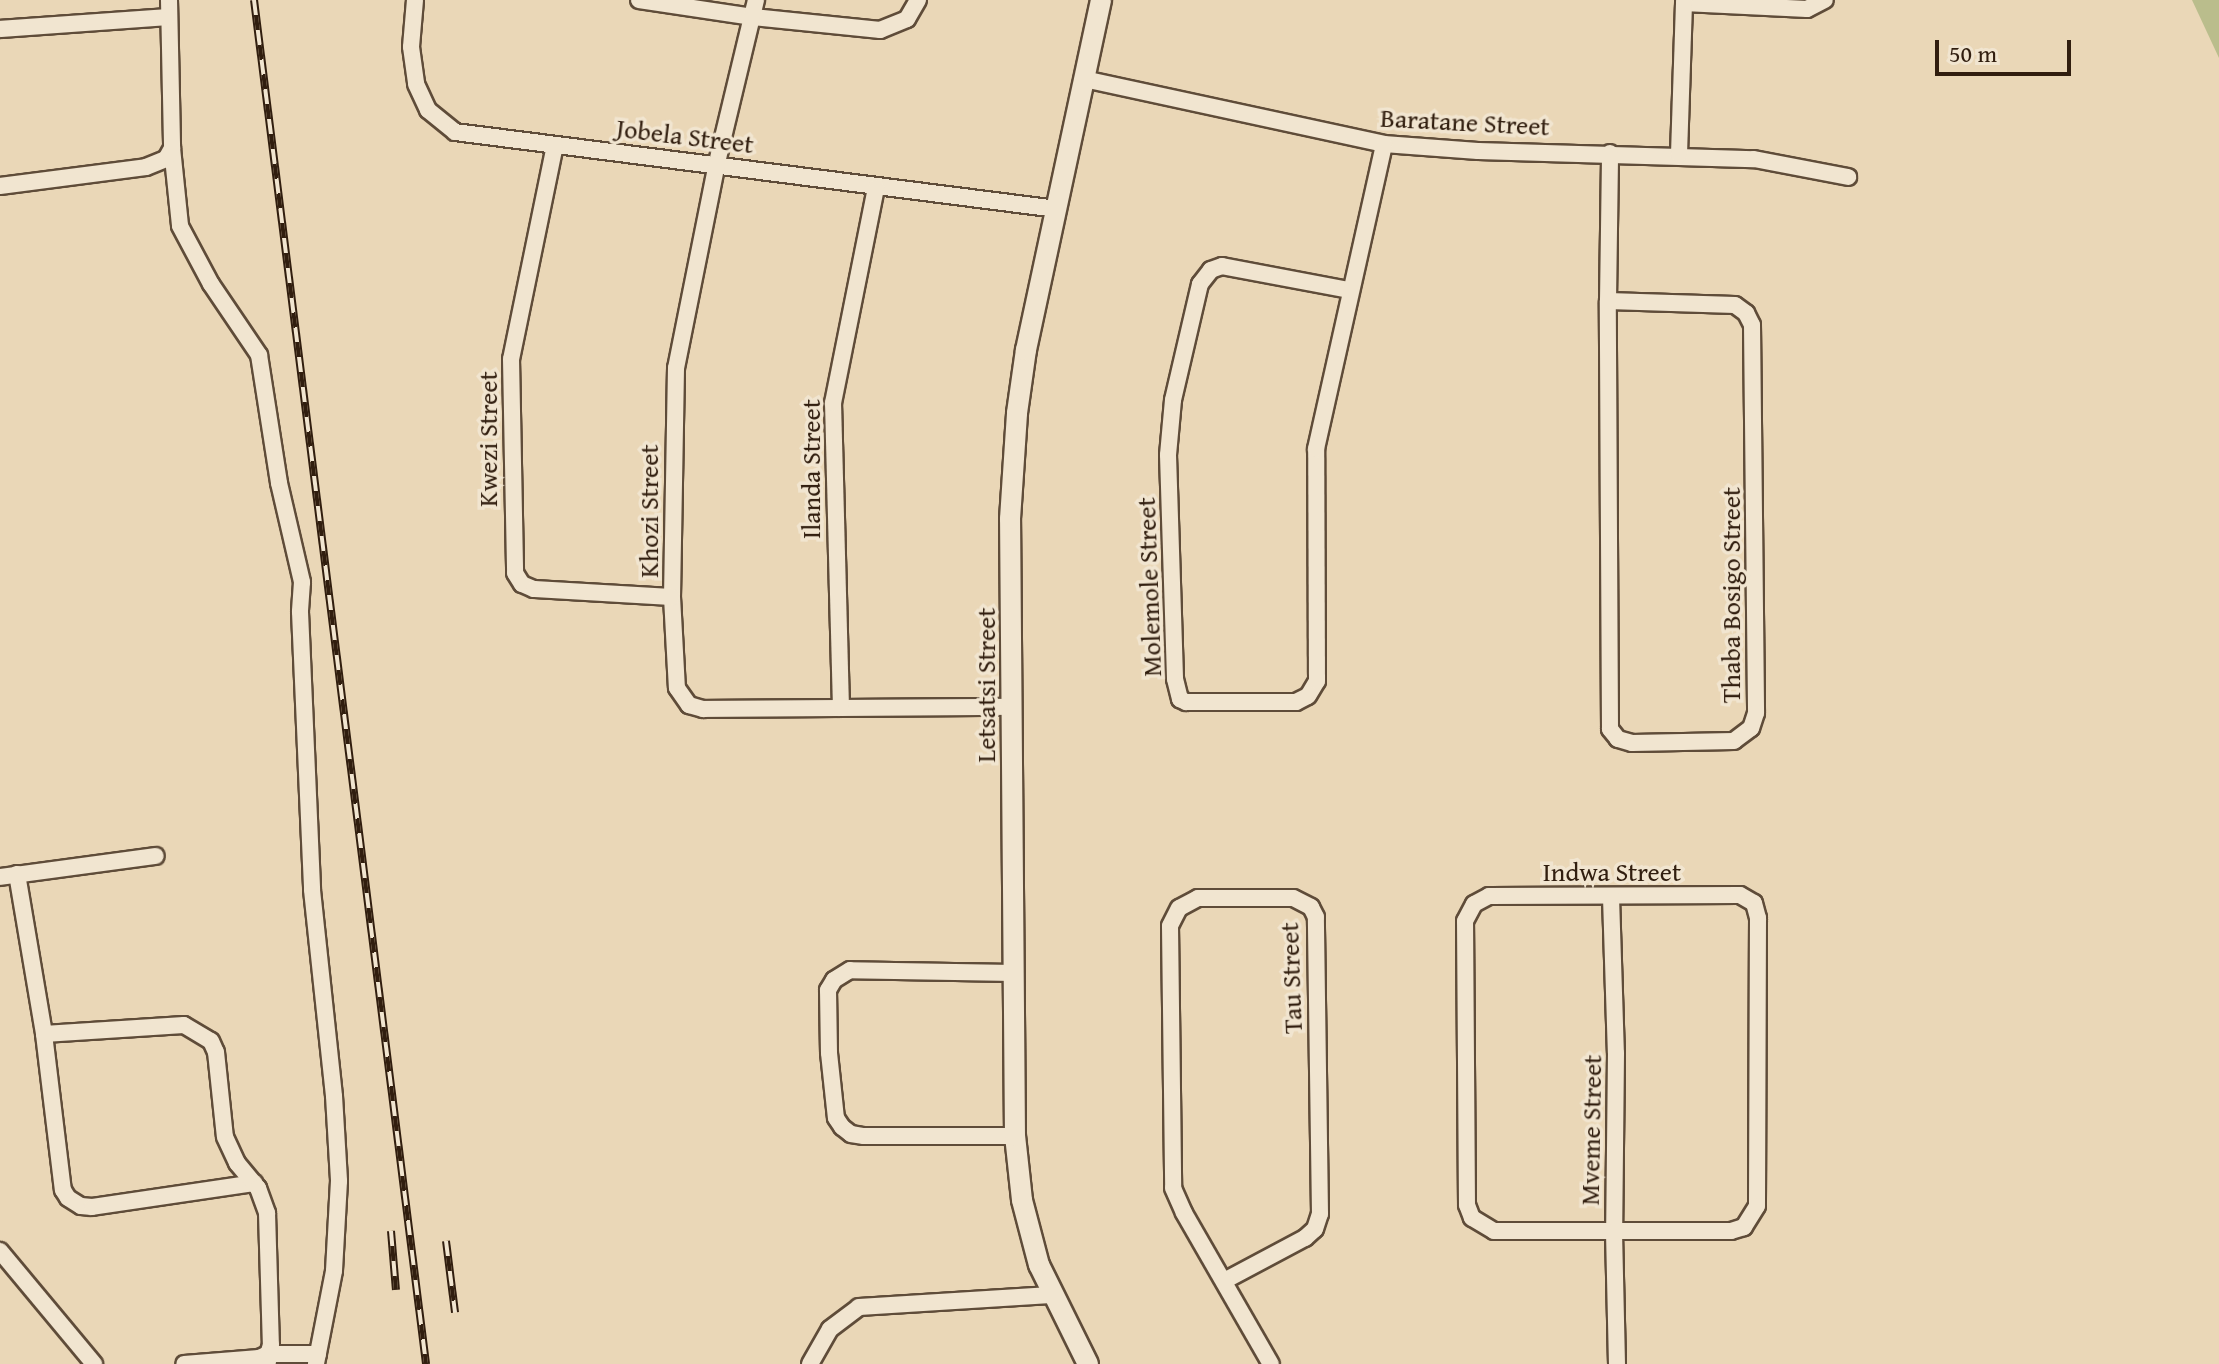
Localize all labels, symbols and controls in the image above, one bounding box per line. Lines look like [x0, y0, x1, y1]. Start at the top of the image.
scale bar [1939, 24, 2075, 74]
text: 50 m [1949, 36, 1997, 71]
street label: Baratane Street [1380, 102, 1550, 142]
street label: Jobela Street [615, 112, 755, 160]
street label: Kwezi Street [472, 371, 504, 507]
street label: Ilanda Street [795, 399, 827, 539]
street label: Khozi Street [633, 444, 665, 578]
street label: Thaba Bosigo Street [1715, 487, 1747, 703]
street label: Molemole Street [1130, 497, 1168, 677]
street label: Letsatsi Street [970, 608, 1002, 762]
street label: Indwa Street [1543, 856, 1681, 888]
street label: Tau Street [1273, 922, 1309, 1034]
street label: Mveme Street [1574, 1054, 1608, 1206]

